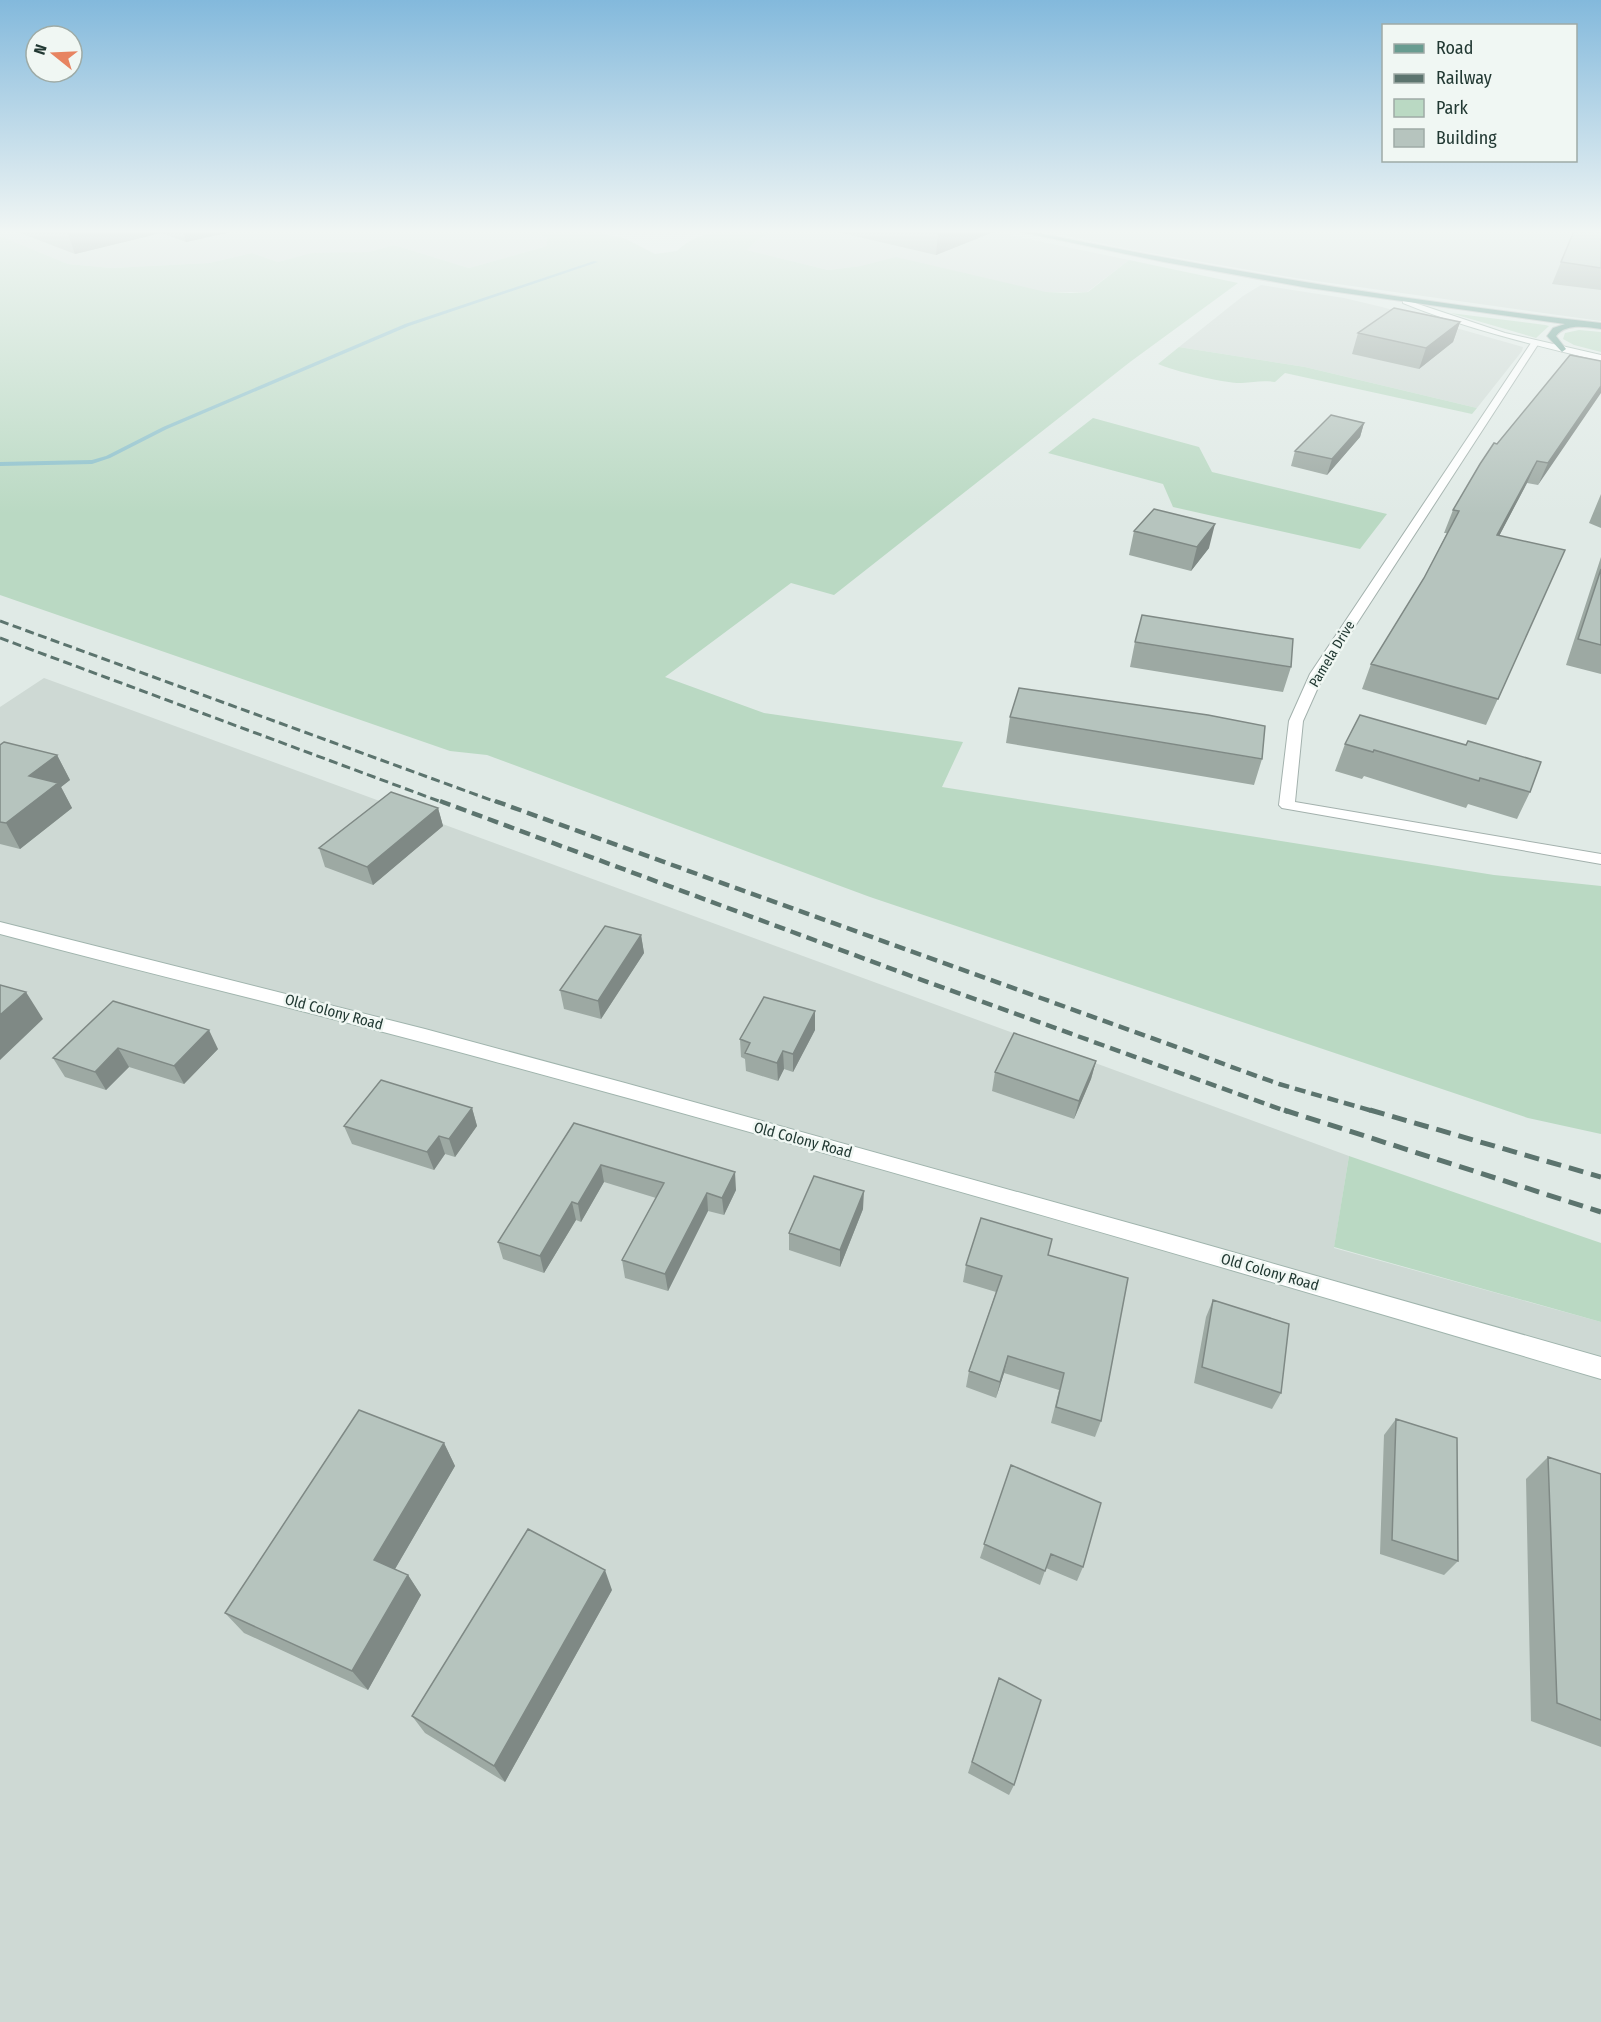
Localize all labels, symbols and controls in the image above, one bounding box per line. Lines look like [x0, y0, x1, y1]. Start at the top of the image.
north arrow [24, 24, 84, 84]
legend [1382, 24, 1577, 162]
text: Road [1436, 37, 1473, 59]
text: N [30, 42, 51, 57]
text: Railway [1436, 67, 1492, 89]
text: Park [1436, 97, 1469, 119]
text: Building [1436, 127, 1497, 149]
street label: Pamela Drive [1306, 618, 1359, 690]
street label: Old Colony Road [283, 990, 385, 1034]
street label: Old Colony Road [752, 1118, 854, 1162]
street label: Old Colony Road [1219, 1249, 1321, 1295]

